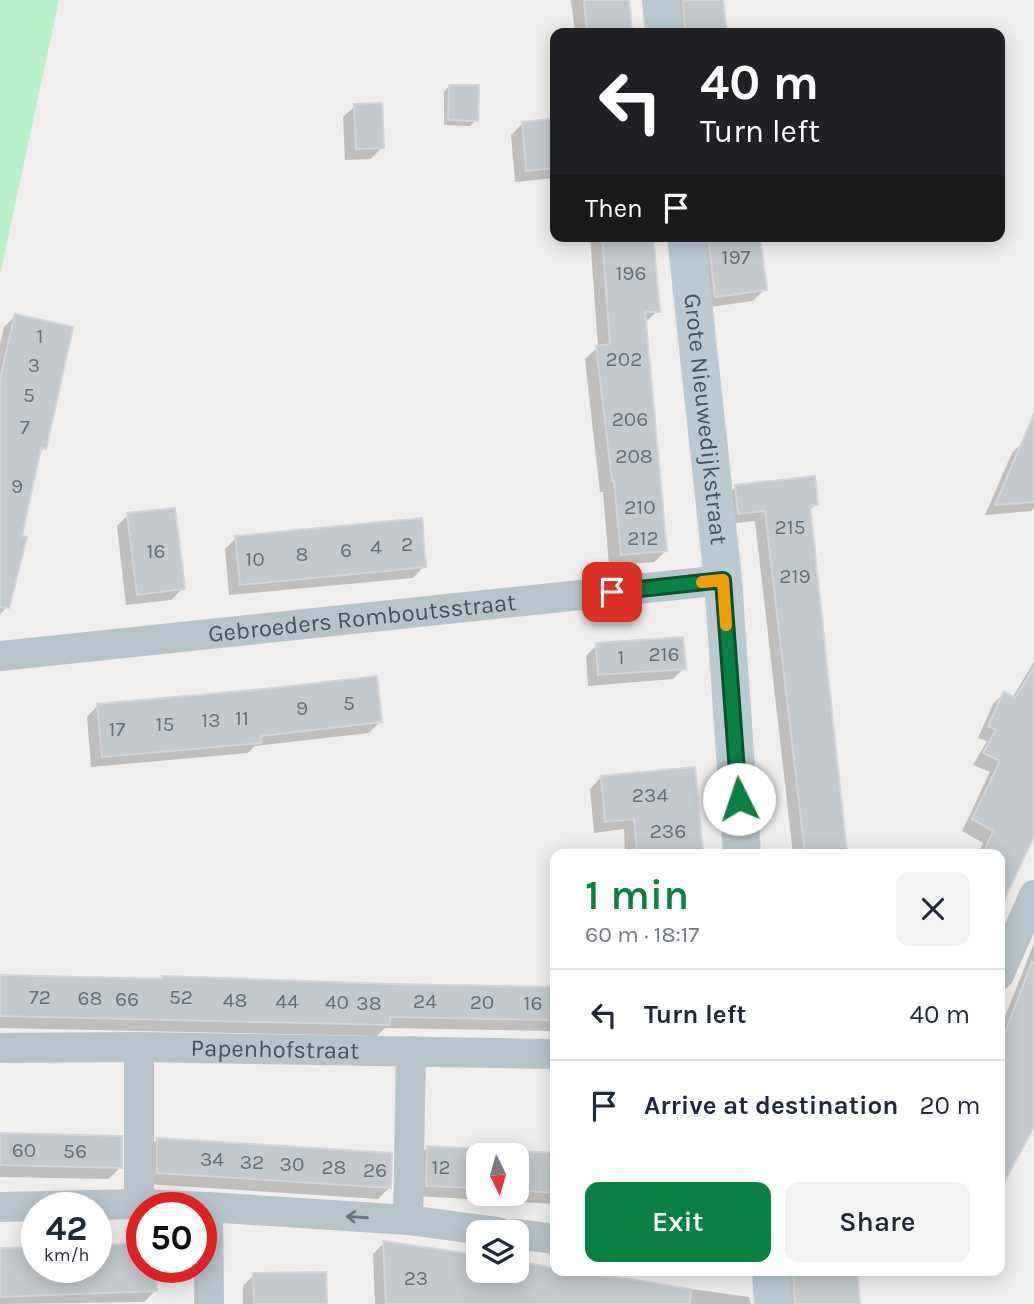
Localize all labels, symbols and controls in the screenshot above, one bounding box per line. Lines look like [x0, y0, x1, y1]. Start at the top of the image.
text: 40 m [700, 54, 819, 111]
icon: left [585, 56, 676, 147]
text: Turn left [700, 113, 820, 150]
icon: arrive [657, 189, 695, 227]
text: Then [585, 193, 643, 224]
house number: 197 [722, 245, 751, 269]
house number: 196 [615, 261, 647, 285]
street label: Grote Nieuwedijkstraat [678, 292, 733, 546]
house number: 1 [37, 324, 43, 348]
house number: 202 [606, 347, 642, 371]
house number: 3 [28, 353, 40, 377]
house number: 5 [23, 383, 35, 407]
house number: 206 [612, 407, 648, 431]
house number: 7 [20, 415, 30, 439]
house number: 208 [615, 444, 653, 468]
house number: 9 [11, 474, 23, 498]
house number: 210 [624, 495, 656, 519]
house number: 215 [775, 515, 805, 539]
house number: 212 [627, 526, 659, 550]
house number: 2 [401, 532, 413, 556]
house number: 4 [370, 535, 382, 559]
house number: 6 [340, 538, 352, 562]
house number: 16 [147, 539, 165, 563]
house number: 8 [296, 542, 308, 566]
house number: 10 [245, 547, 265, 571]
pin [582, 562, 642, 622]
house number: 219 [779, 564, 811, 588]
icon: arrive [593, 573, 631, 611]
street label: Gebroeders Romboutsstraat [207, 588, 517, 648]
house number: 216 [648, 642, 680, 666]
house number: 1 [618, 645, 624, 669]
house number: 5 [343, 691, 355, 715]
house number: 9 [296, 696, 308, 720]
house number: 11 [235, 706, 249, 730]
house number: 13 [201, 708, 221, 732]
house number: 15 [156, 712, 174, 736]
house number: 17 [109, 717, 126, 741]
position arrow [702, 762, 776, 836]
house number: 234 [632, 783, 668, 807]
house number: 236 [650, 819, 686, 843]
text: 1 min [585, 870, 689, 920]
button: close [896, 872, 970, 946]
text: 60 m · 18:17 [585, 921, 699, 948]
house number: 72 [29, 985, 51, 1009]
house number: 52 [169, 985, 193, 1009]
house number: 68 [78, 986, 102, 1010]
house number: 66 [115, 987, 139, 1011]
house number: 48 [223, 988, 247, 1012]
house number: 44 [275, 989, 299, 1013]
house number: 24 [413, 989, 437, 1013]
house number: 40 [325, 990, 349, 1014]
house number: 20 [470, 990, 494, 1014]
house number: 38 [356, 991, 382, 1015]
house number: 16 [524, 991, 542, 1015]
icon: left [585, 996, 623, 1034]
text: Turn left [644, 999, 746, 1030]
text: 40 m [910, 999, 970, 1030]
street label: Papenhofstraat [191, 1034, 359, 1065]
icon: arrive [585, 1087, 623, 1125]
text: Arrive at destination [644, 1090, 898, 1121]
text: 20 m [919, 1090, 980, 1121]
house number: 60 [12, 1138, 36, 1162]
house number: 56 [63, 1139, 87, 1163]
north arrow [466, 1143, 528, 1206]
map controls [466, 1143, 529, 1283]
house number: 34 [200, 1147, 224, 1171]
house number: 32 [240, 1150, 264, 1174]
house number: 30 [280, 1152, 304, 1176]
house number: 28 [321, 1155, 347, 1179]
house number: 12 [431, 1155, 451, 1179]
house number: 26 [363, 1158, 387, 1182]
button: Exit [585, 1182, 771, 1262]
button: Share [785, 1182, 970, 1262]
speed limit sign: 50 [126, 1192, 217, 1283]
text: 42 [46, 1208, 88, 1249]
one-way arrow [346, 1210, 369, 1223]
button: layers [466, 1220, 529, 1283]
text: km/h [44, 1244, 89, 1266]
house number: 23 [404, 1266, 428, 1290]

